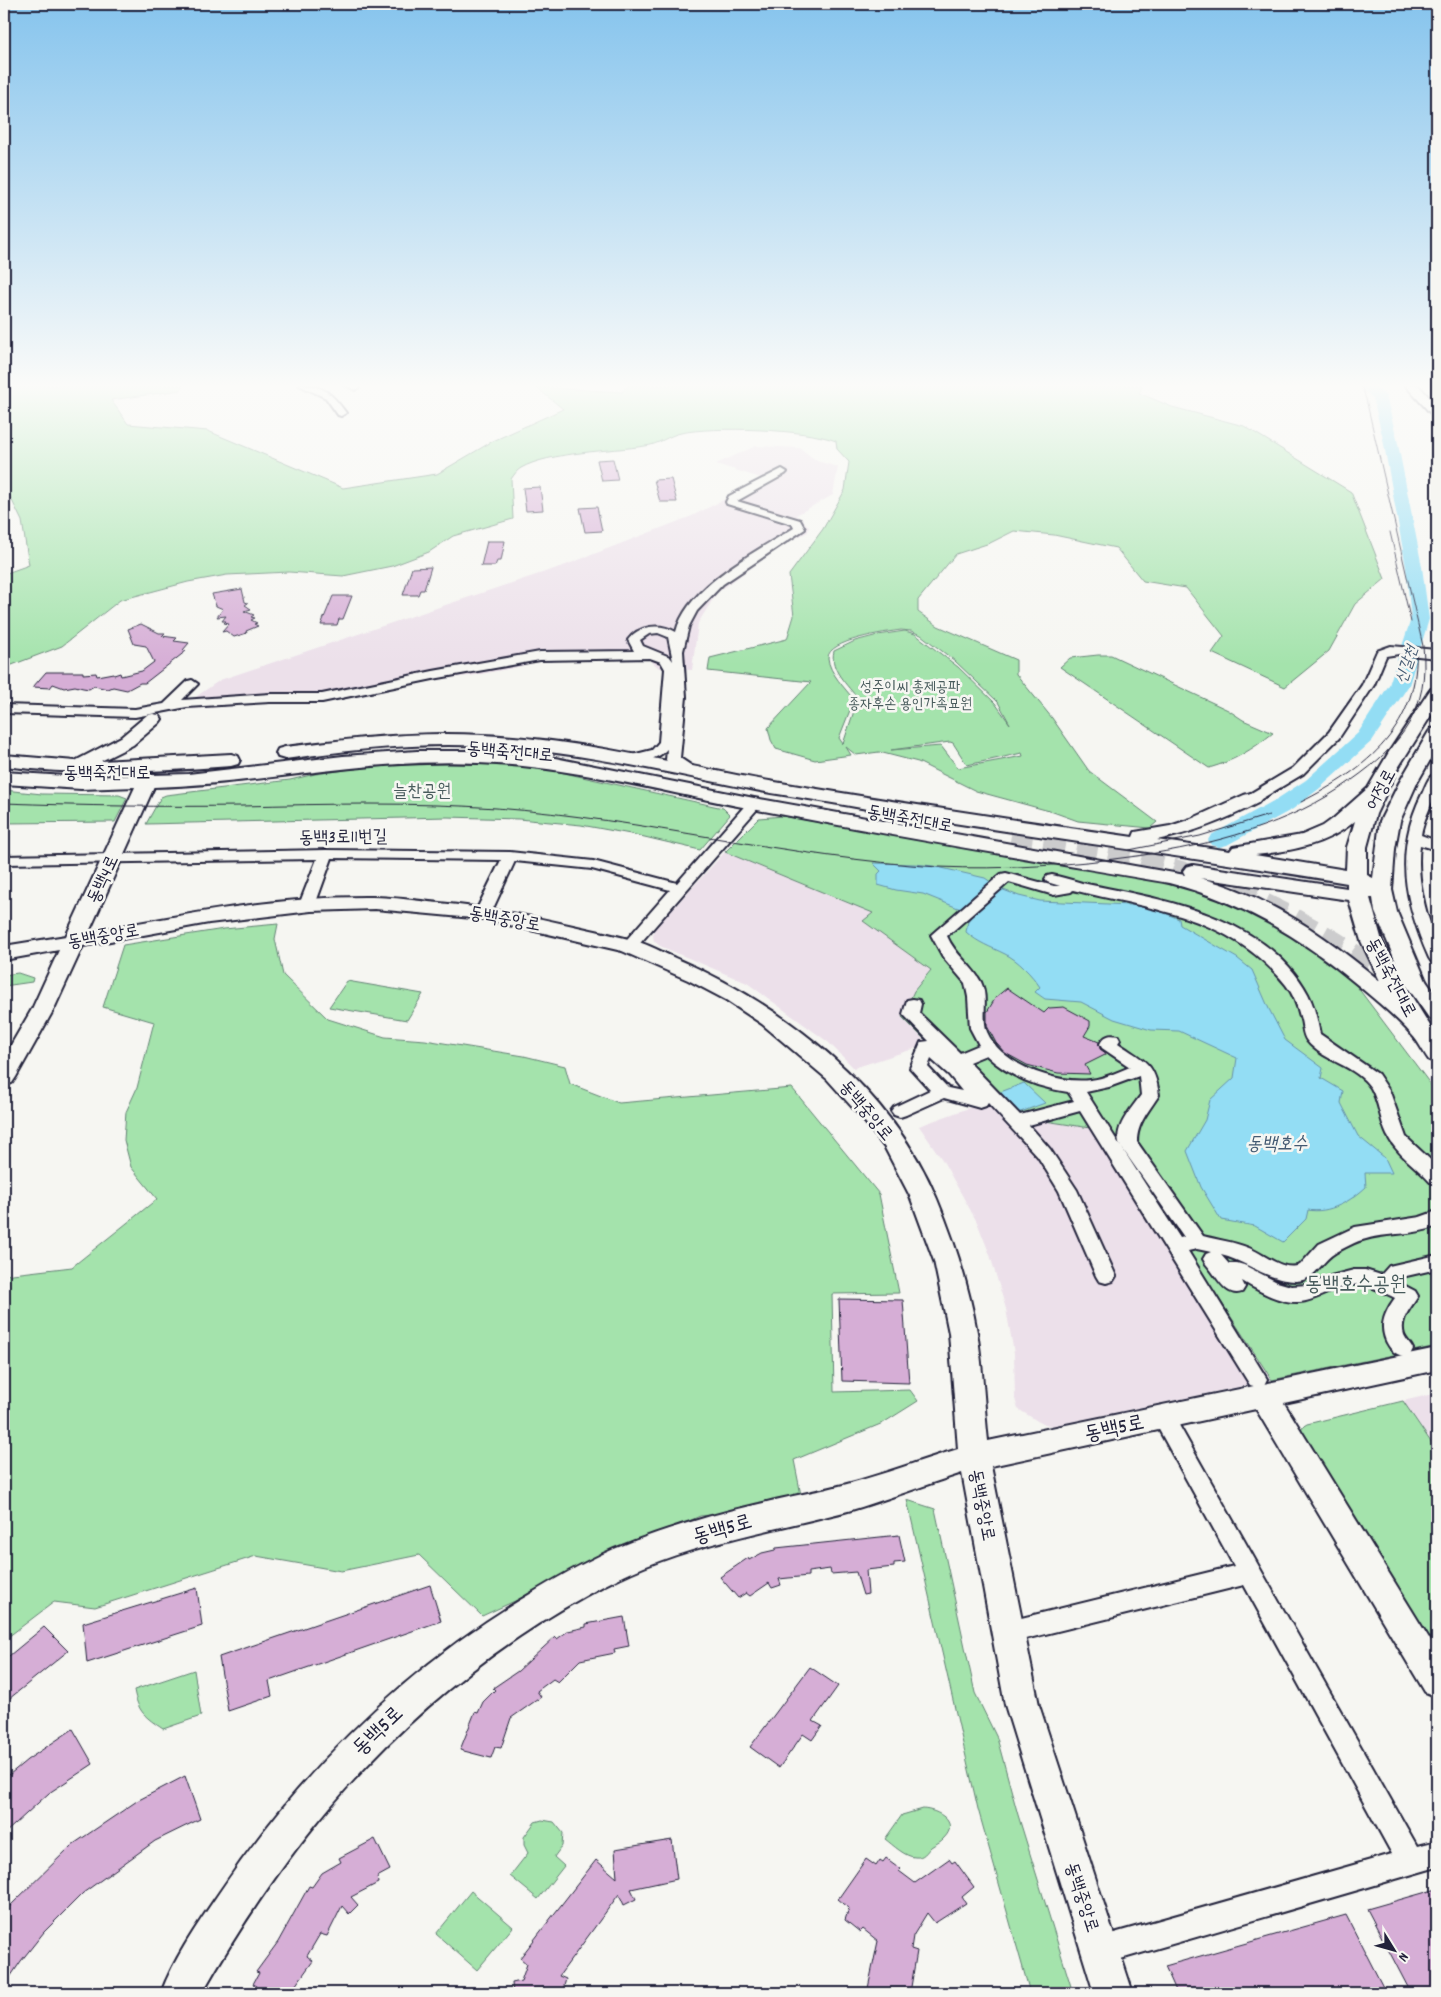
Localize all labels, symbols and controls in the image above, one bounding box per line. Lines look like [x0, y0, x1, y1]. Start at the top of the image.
water label: 신갈천 [1390, 641, 1425, 687]
park label: 성주이씨 총제공파 종자후손 용인가족묘원 [848, 677, 972, 716]
street label: 동백죽전대로 [465, 737, 554, 770]
street label: 동백죽전대로 [64, 762, 150, 787]
street label: 어정로 [1361, 765, 1403, 815]
park label: 늘찬공원 [393, 780, 451, 805]
street label: 동백죽전대로 [865, 801, 955, 840]
street label: 동백3로11번길 [299, 825, 388, 852]
street label: 동백4로 [82, 852, 126, 908]
street label: 동백중앙로 [467, 902, 542, 939]
street label: 동백중앙로 [66, 919, 141, 956]
street label: 동백죽전대로 [1358, 934, 1421, 1022]
street label: 동백중앙로 [832, 1076, 898, 1147]
water label: 동백호수 [1246, 1132, 1308, 1159]
park label: 동백호수공원 [1305, 1271, 1407, 1301]
street label: 동백5로 [1082, 1409, 1147, 1451]
street label: 동백중앙로 [961, 1468, 1000, 1543]
street label: 동백5로 [690, 1508, 756, 1554]
street label: 동백5로 [347, 1700, 411, 1764]
street label: 동백중앙로 [1058, 1859, 1104, 1936]
north arrow [1368, 1924, 1418, 1974]
text: N [1393, 1948, 1413, 1965]

